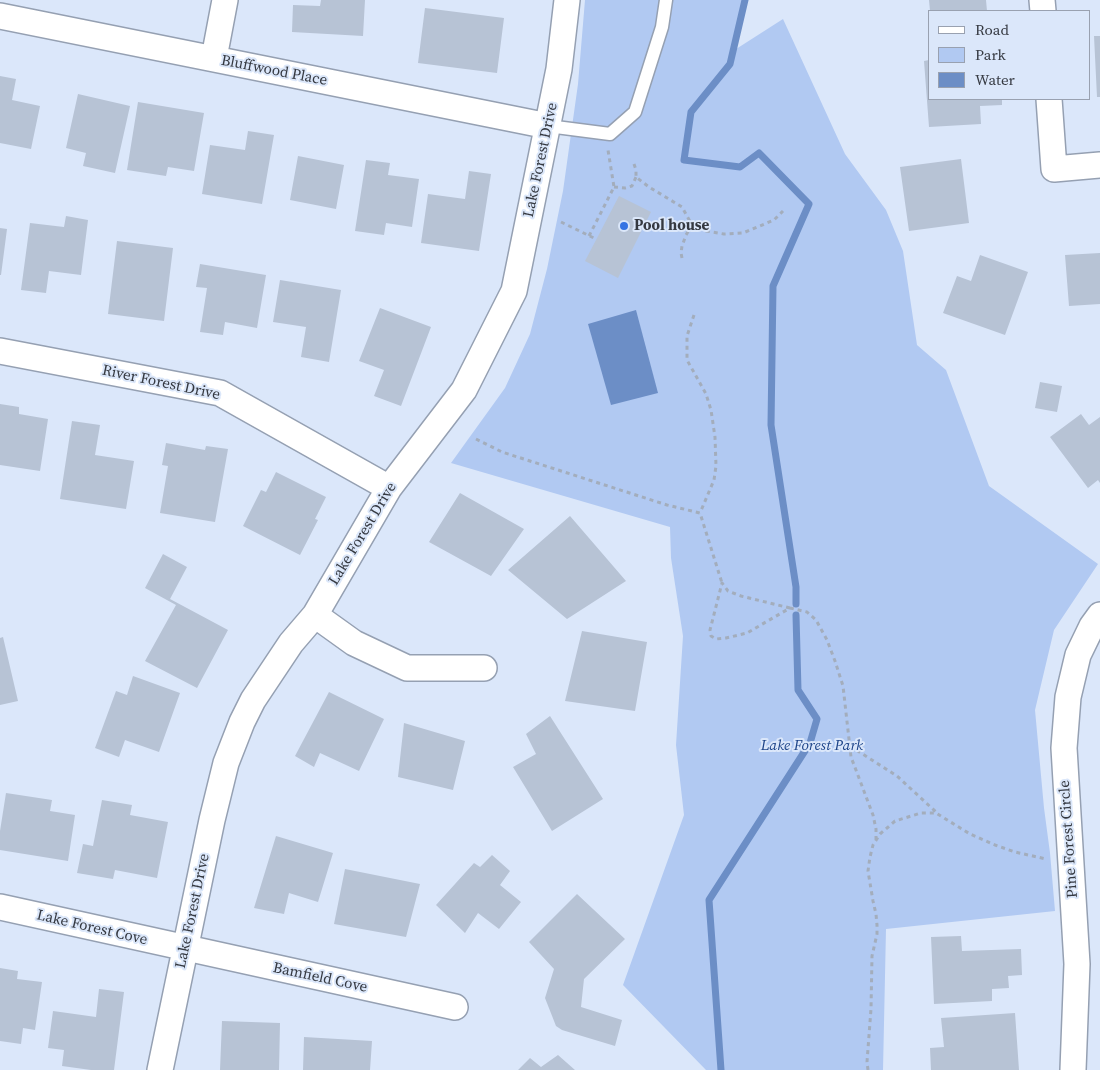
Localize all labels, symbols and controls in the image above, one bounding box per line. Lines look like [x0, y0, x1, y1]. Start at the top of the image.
legend [928, 10, 1090, 100]
text: Road [975, 19, 1009, 40]
text: Park [975, 44, 1006, 65]
street label: Bluffwood Place [219, 52, 329, 90]
text: Water [975, 69, 1015, 90]
street label: Lake Forest Drive [520, 101, 562, 219]
place label: Pool house [634, 217, 709, 235]
marker: Pool house [618, 220, 630, 232]
street label: River Forest Drive [100, 362, 222, 404]
street label: Lake Forest Drive [325, 479, 401, 589]
park label: Lake Forest Park [761, 737, 863, 755]
street label: Pine Forest Circle [1056, 779, 1082, 899]
street label: Lake Forest Drive [172, 852, 214, 970]
street label: Lake Forest Cove [35, 906, 149, 950]
street label: Bamfield Cove [271, 959, 369, 997]

